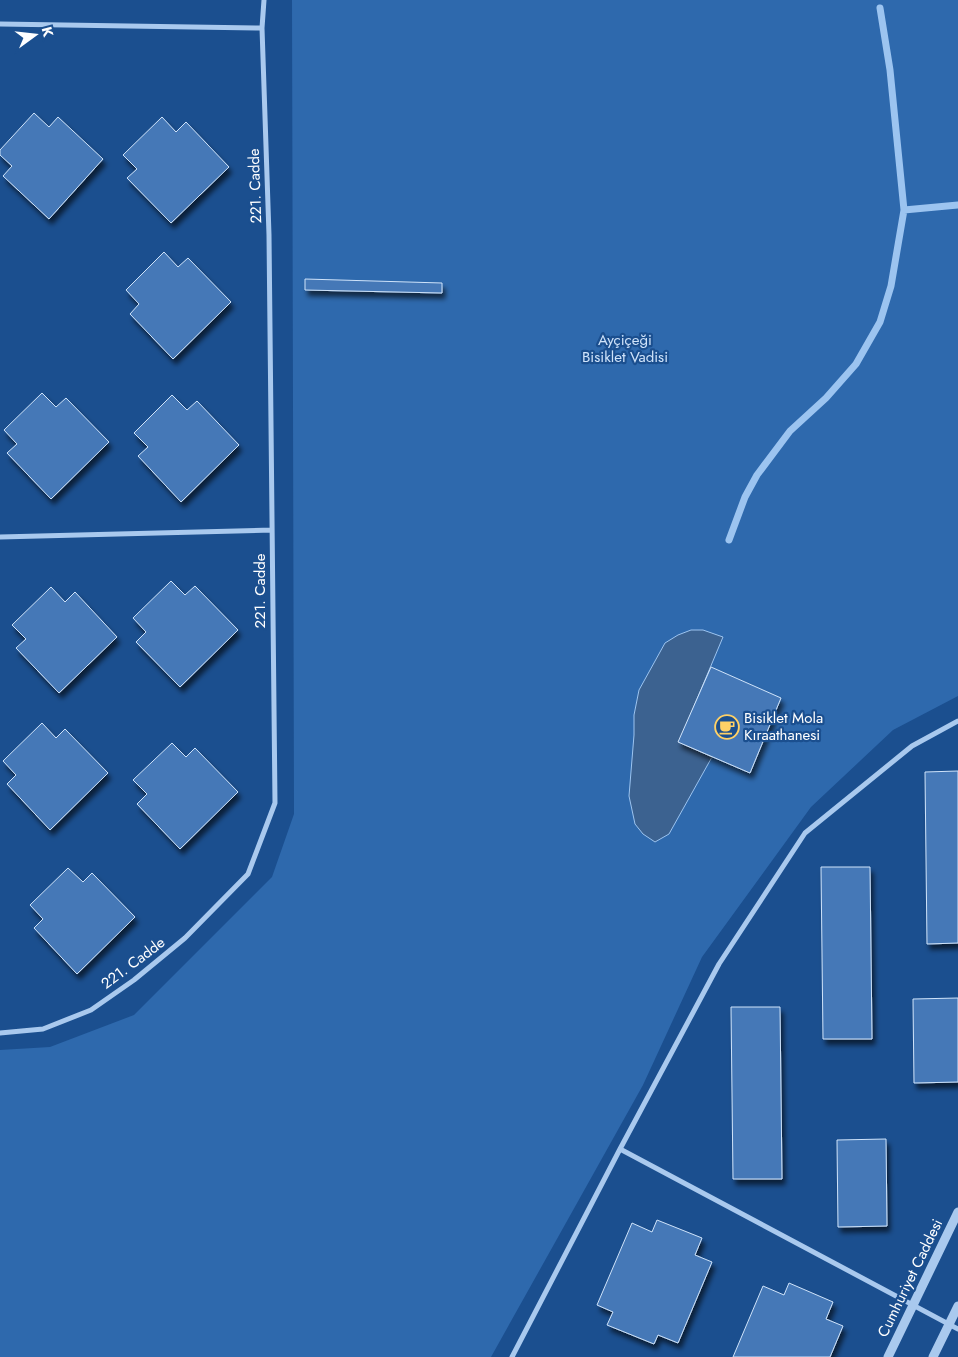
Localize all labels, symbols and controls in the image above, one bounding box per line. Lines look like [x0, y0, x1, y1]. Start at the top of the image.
north arrow [10, 10, 60, 60]
text: K [37, 24, 59, 39]
street label: 221. Cadde [243, 148, 267, 224]
park label: Ayçiçeği Bisiklet Vadisi [582, 329, 668, 368]
street label: 221. Cadde [249, 553, 271, 629]
place label: Bisiklet Mola Kıraathanesi [744, 707, 823, 746]
cafe icon: Bisiklet Mola Kıraathanesi [714, 714, 740, 740]
street label: 221. Cadde [96, 931, 170, 994]
street label: Cumhuriyet Caddesi [872, 1215, 948, 1341]

